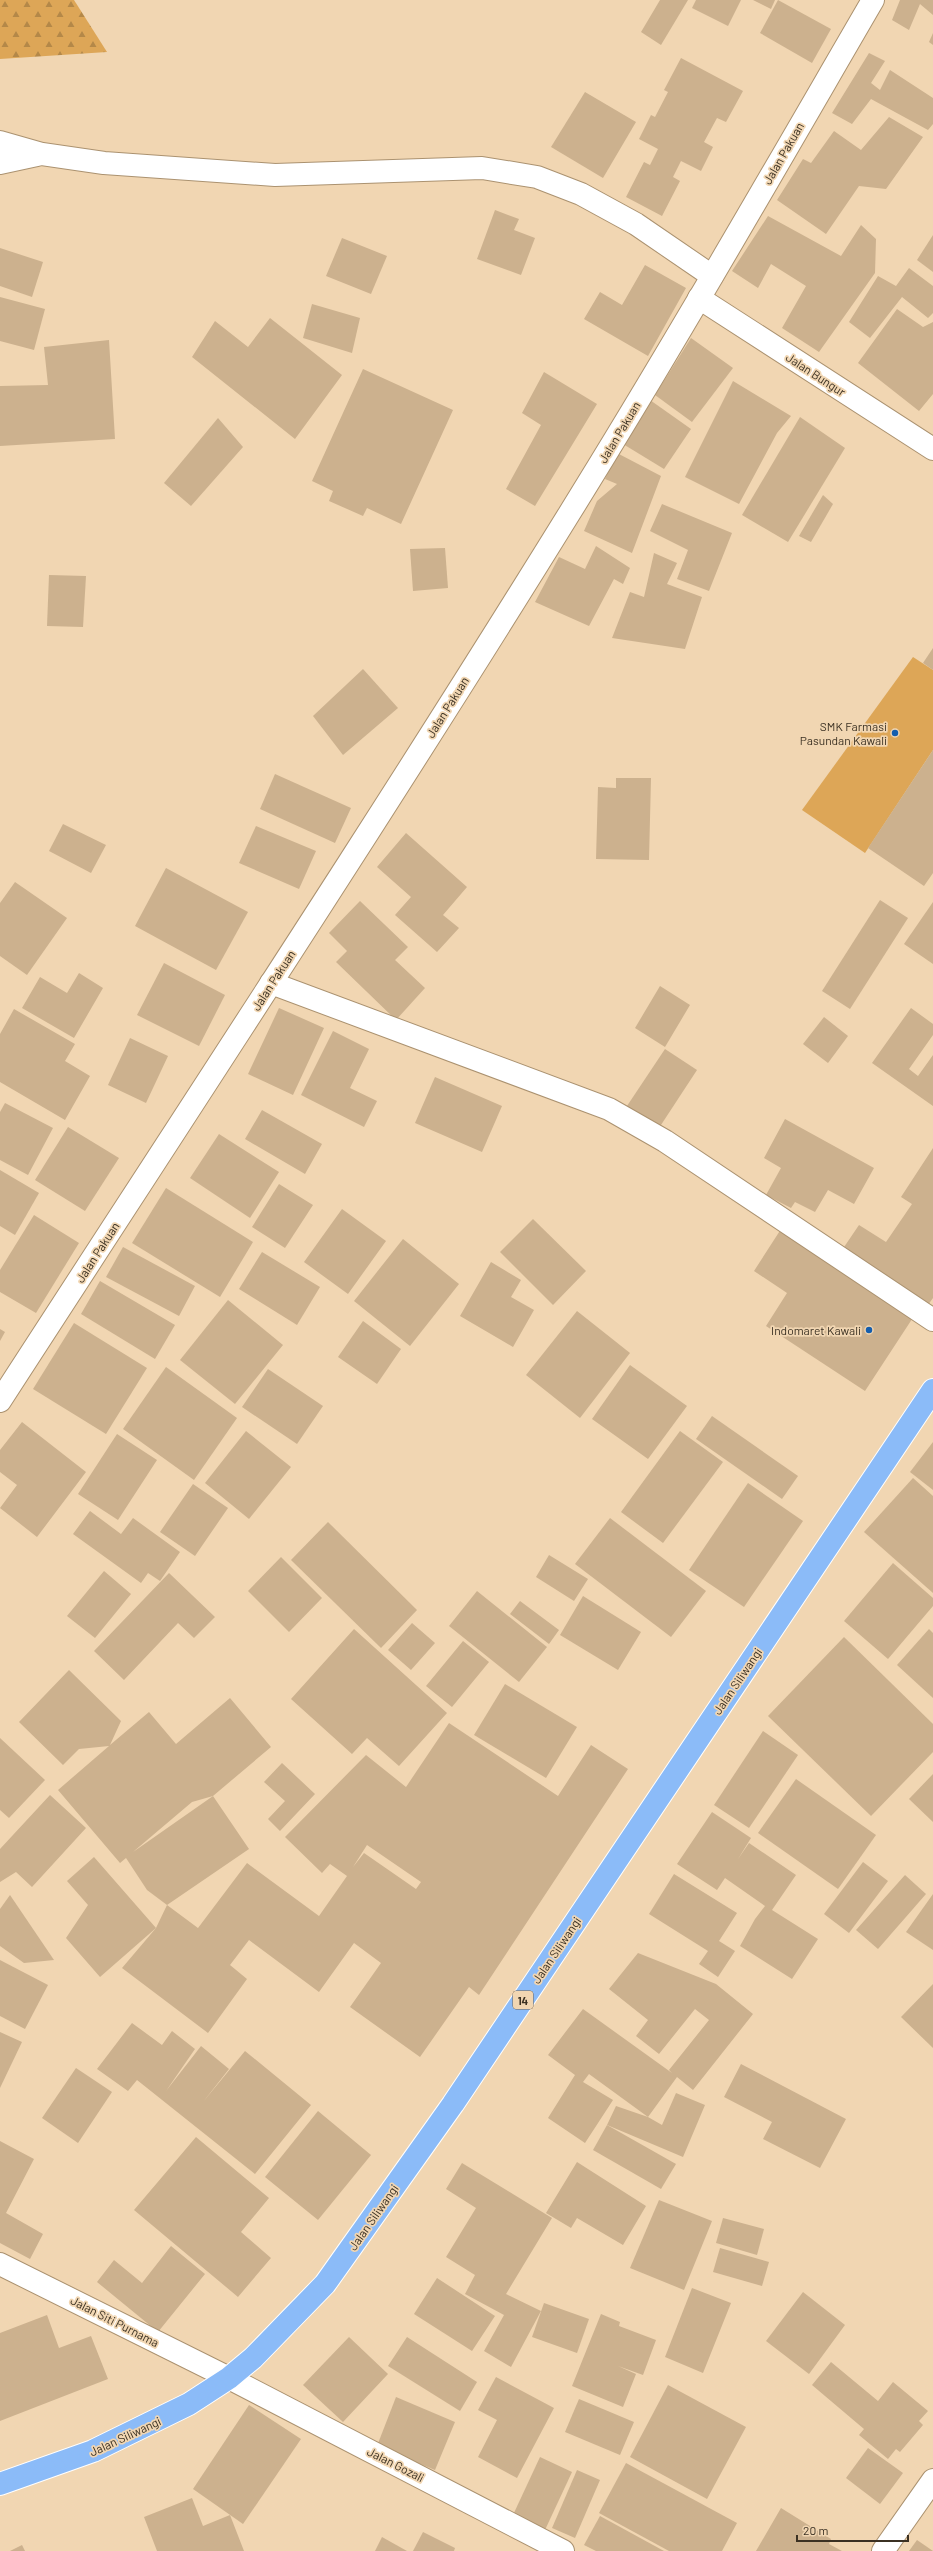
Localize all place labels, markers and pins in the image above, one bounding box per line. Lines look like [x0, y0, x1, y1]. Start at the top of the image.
place label: SMK Farmasi Pasundan Kawali [800, 719, 887, 747]
marker: SMK Farmasi Pasundan Kawali [890, 728, 900, 738]
place label: Indomaret Kawali [771, 1323, 861, 1337]
marker: Indomaret Kawali [864, 1325, 874, 1335]

